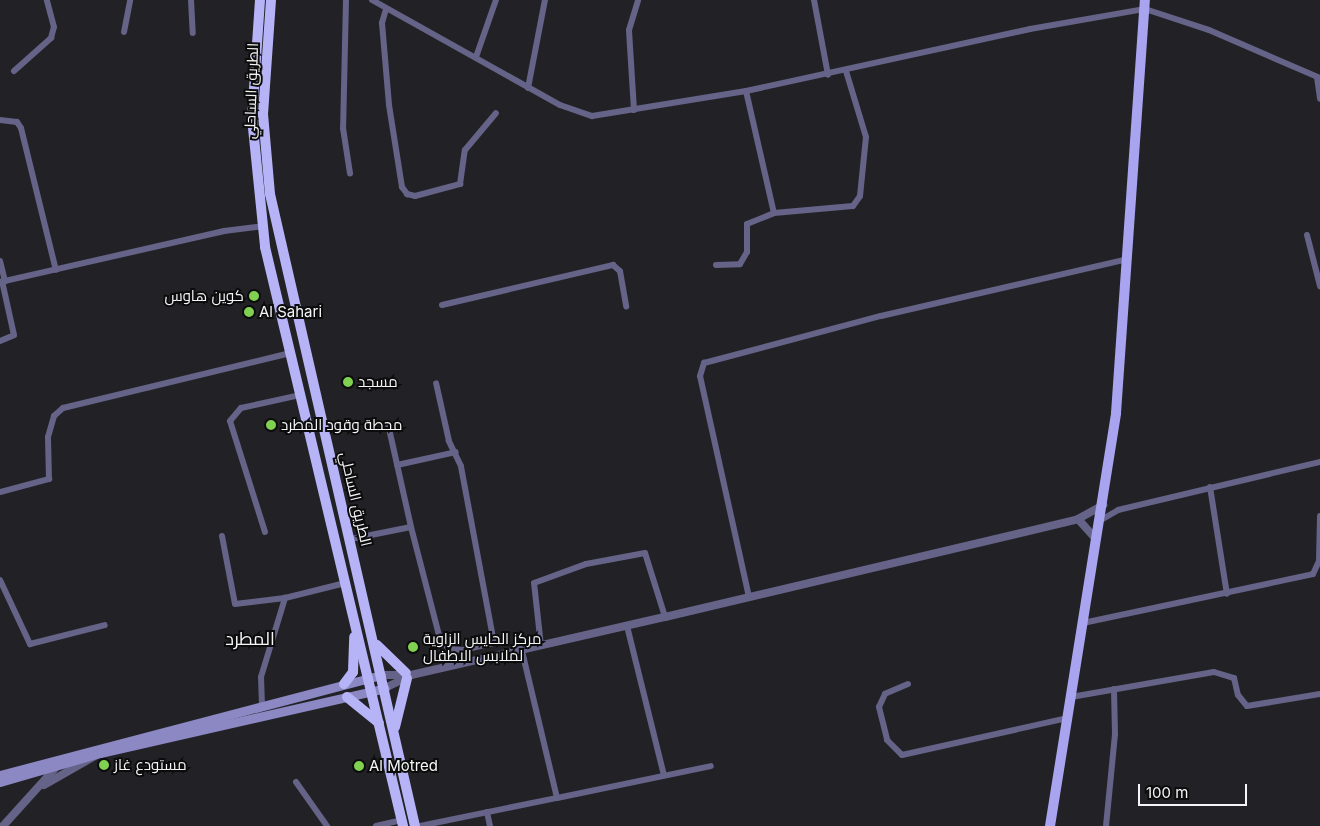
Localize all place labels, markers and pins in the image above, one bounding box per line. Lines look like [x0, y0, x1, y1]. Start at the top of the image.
place label: كوين هاوس [165, 287, 244, 305]
marker: كوين هاوس [248, 290, 260, 302]
place label: Al Sahari [259, 303, 322, 321]
marker: Al Sahari [243, 306, 255, 318]
place label: مسجد [358, 373, 398, 391]
marker: مسجد [342, 376, 354, 388]
place label: محطة وقود المطرد [281, 416, 402, 434]
marker: محطة وقود المطرد [265, 419, 277, 431]
place label: مركز الحايس الزاوية لملابس الاطفال [423, 629, 541, 664]
marker: مركز الحايس الزاوية لملابس الاطفال [407, 641, 419, 653]
place label: مستودع غاز [114, 756, 187, 774]
place label: Al Motred [369, 757, 438, 775]
marker: مستودع غاز [98, 759, 110, 771]
marker: Al Motred [353, 760, 365, 772]

